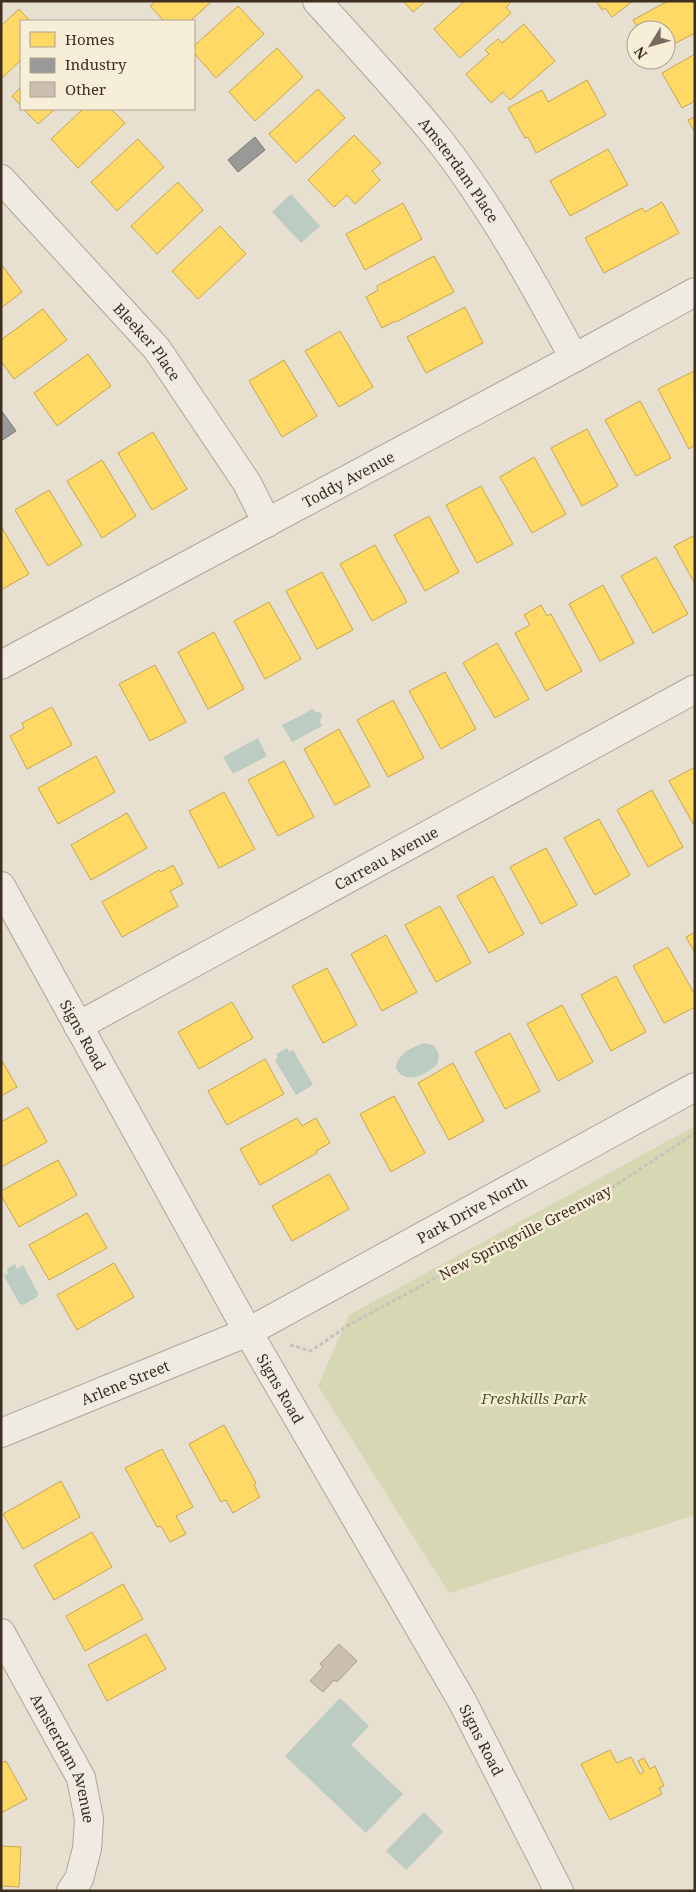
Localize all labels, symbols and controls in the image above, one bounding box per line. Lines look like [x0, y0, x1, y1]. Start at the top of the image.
legend [20, 20, 195, 110]
north arrow [626, 20, 676, 70]
text: Homes [65, 29, 115, 49]
text: N [629, 43, 651, 63]
text: Industry [65, 54, 127, 74]
text: Other [65, 79, 106, 99]
street label: Amsterdam Place [415, 113, 504, 226]
street label: Bleeker Place [109, 298, 185, 385]
street label: Toddy Avenue [299, 446, 398, 512]
street label: Carreau Avenue [331, 821, 441, 894]
street label: Signs Road [56, 996, 111, 1074]
street label: Park Drive North [413, 1171, 531, 1248]
street label: New Springville Greenway [435, 1179, 615, 1284]
street label: Signs Road [253, 1350, 309, 1427]
street label: Arlene Street [78, 1355, 172, 1409]
park label: Freshkills Park [480, 1388, 587, 1408]
street label: Amsterdam Avenue [26, 1690, 99, 1824]
street label: Signs Road [455, 1701, 508, 1779]

